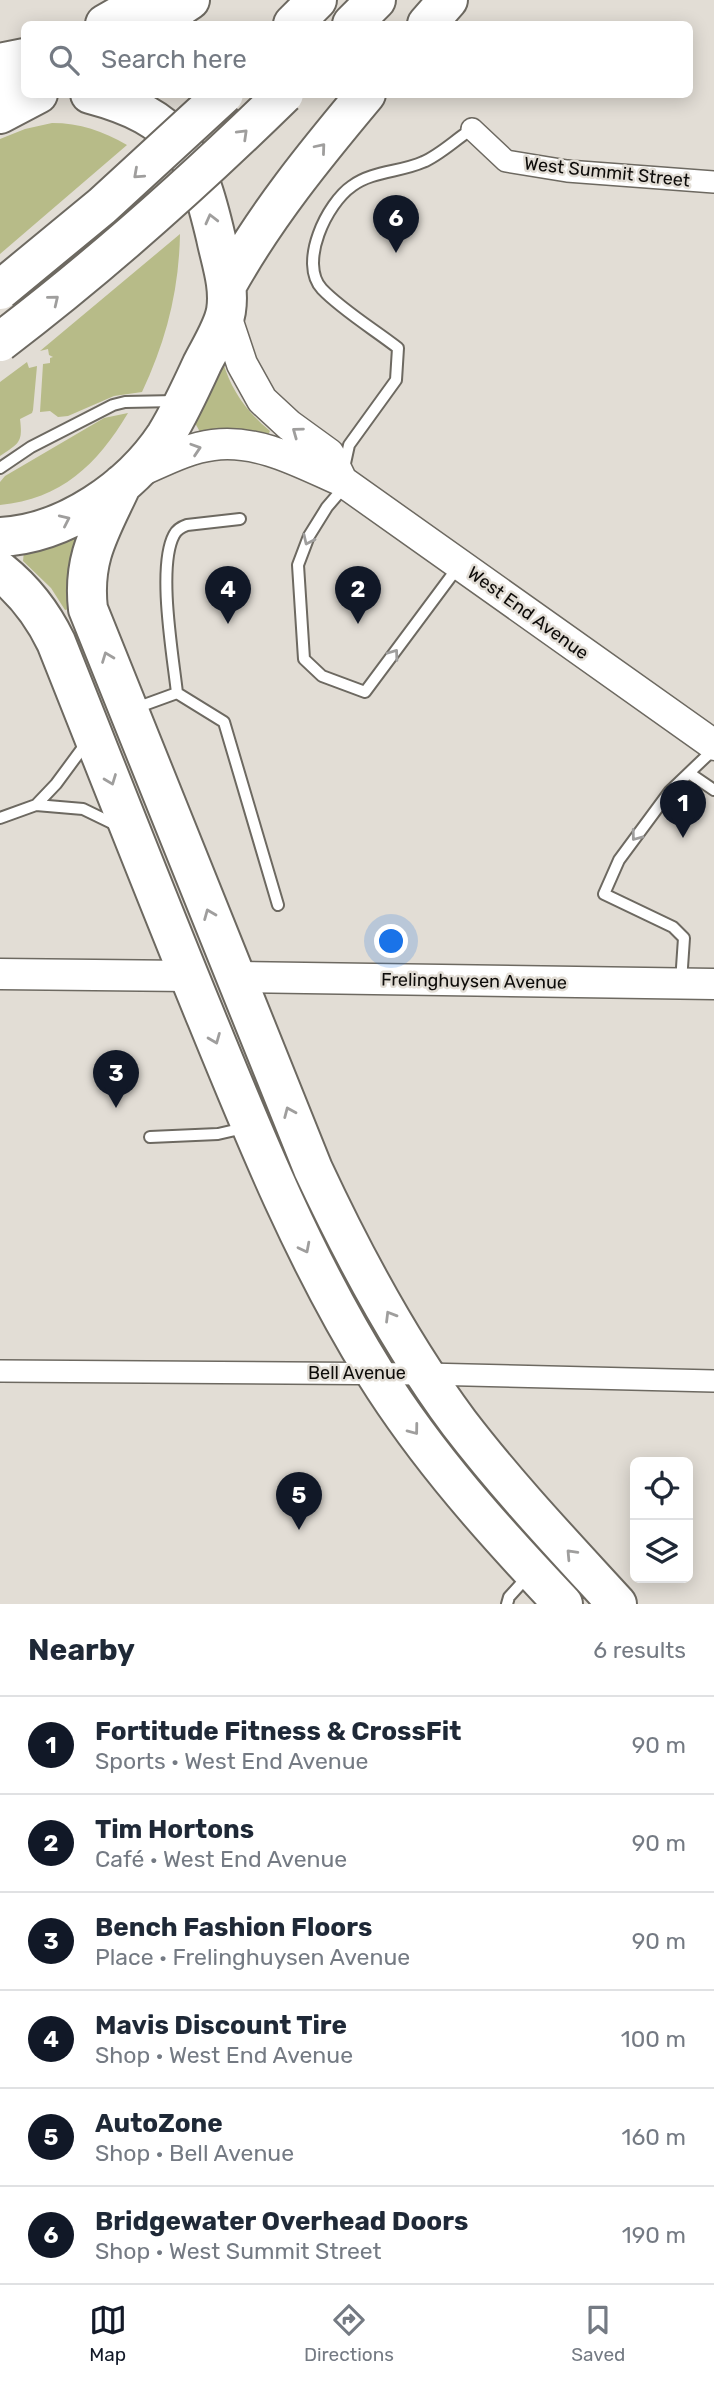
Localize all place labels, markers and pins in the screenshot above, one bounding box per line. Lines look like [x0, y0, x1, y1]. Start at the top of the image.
pin: 6 [373, 195, 419, 253]
pin: 4 [205, 566, 251, 624]
pin: 2 [335, 566, 381, 624]
pin: 1 [660, 780, 706, 838]
pin: 3 [93, 1050, 139, 1108]
pin: 5 [276, 1472, 322, 1530]

